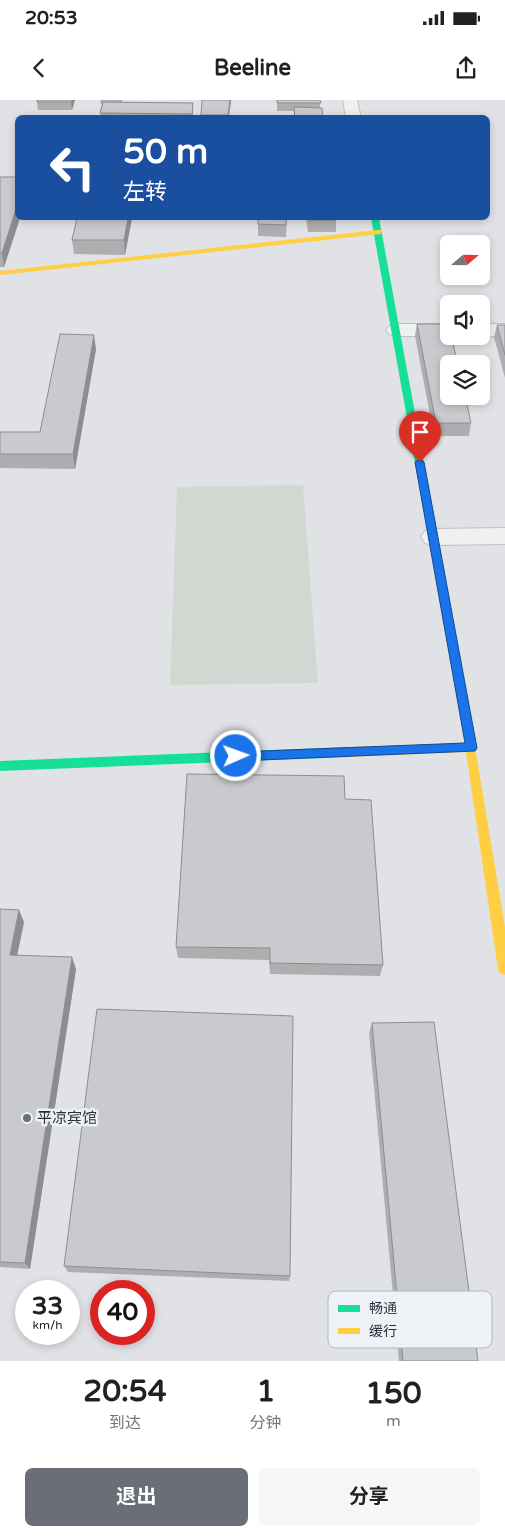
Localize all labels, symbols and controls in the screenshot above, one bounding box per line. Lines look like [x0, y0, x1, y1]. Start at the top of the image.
text: 20:53 [25, 7, 78, 29]
icon: back [25, 54, 53, 82]
icon: share [452, 54, 480, 82]
text: Beeline [214, 55, 291, 81]
text: 50 m [123, 131, 208, 173]
icon: left [40, 135, 105, 200]
text: 左转 [123, 179, 167, 205]
north arrow [440, 235, 490, 285]
map controls [440, 235, 490, 405]
button: sound [440, 295, 490, 345]
button: layers [440, 355, 490, 405]
pin [399, 411, 441, 462]
icon: arrive [406, 418, 434, 446]
position arrow [209, 729, 261, 781]
place label: 平凉宾馆 [37, 1109, 97, 1127]
marker: 平凉宾馆 [21, 1112, 33, 1124]
speed limit sign: 40 [90, 1280, 155, 1345]
text: 33 [32, 1291, 63, 1321]
legend [328, 1291, 492, 1348]
text: 畅通 [369, 1300, 397, 1317]
text: km/h [32, 1318, 63, 1332]
text: 缓行 [369, 1323, 397, 1340]
text: 20:54 [83, 1373, 166, 1410]
text: 1 [256, 1373, 275, 1410]
text: 150 [365, 1375, 422, 1412]
text: m [386, 1411, 401, 1431]
text: 到达 [109, 1413, 141, 1433]
text: 分钟 [250, 1413, 282, 1433]
button: 退出 [25, 1468, 248, 1526]
button: 分享 [258, 1468, 480, 1526]

